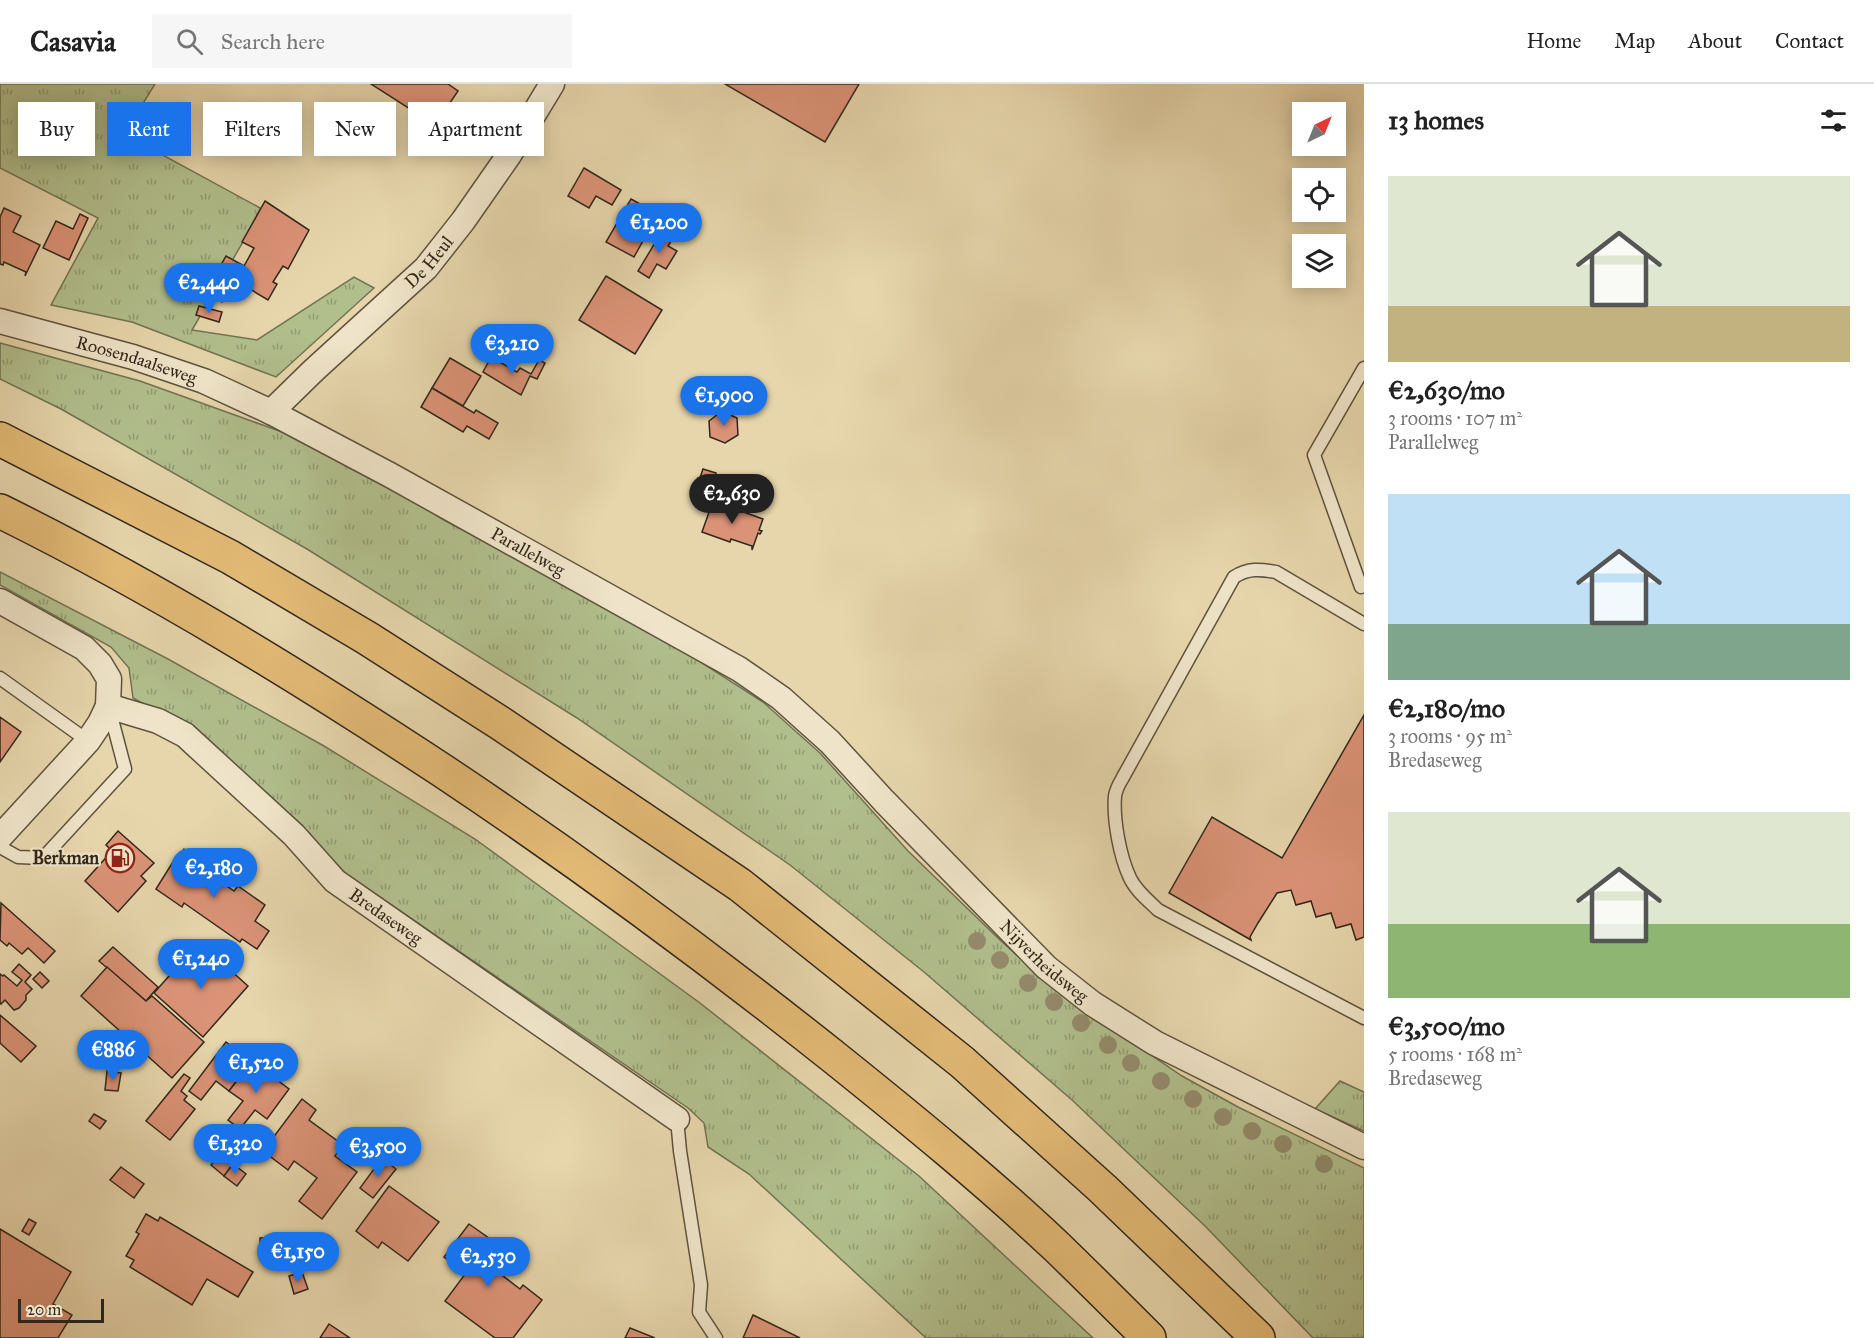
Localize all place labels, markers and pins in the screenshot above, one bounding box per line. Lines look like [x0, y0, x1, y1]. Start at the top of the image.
pin: €1,200 [610, 203, 708, 254]
pin: €2,440 [160, 263, 258, 314]
pin: €3,210 [463, 324, 561, 375]
pin: €1,900 [675, 376, 773, 427]
pin: €2,630 [683, 474, 781, 525]
fuel station icon: Berkman [104, 842, 136, 874]
place label: Berkman [32, 847, 99, 869]
pin: €2,180 [165, 848, 263, 899]
pin: €1,240 [152, 939, 250, 990]
pin: €886 [77, 1030, 149, 1081]
pin: €1,520 [207, 1043, 305, 1094]
pin: €1,320 [186, 1124, 284, 1175]
pin: €3,500 [329, 1127, 427, 1178]
pin: €1,150 [249, 1232, 347, 1283]
pin: €2,530 [439, 1237, 537, 1288]

